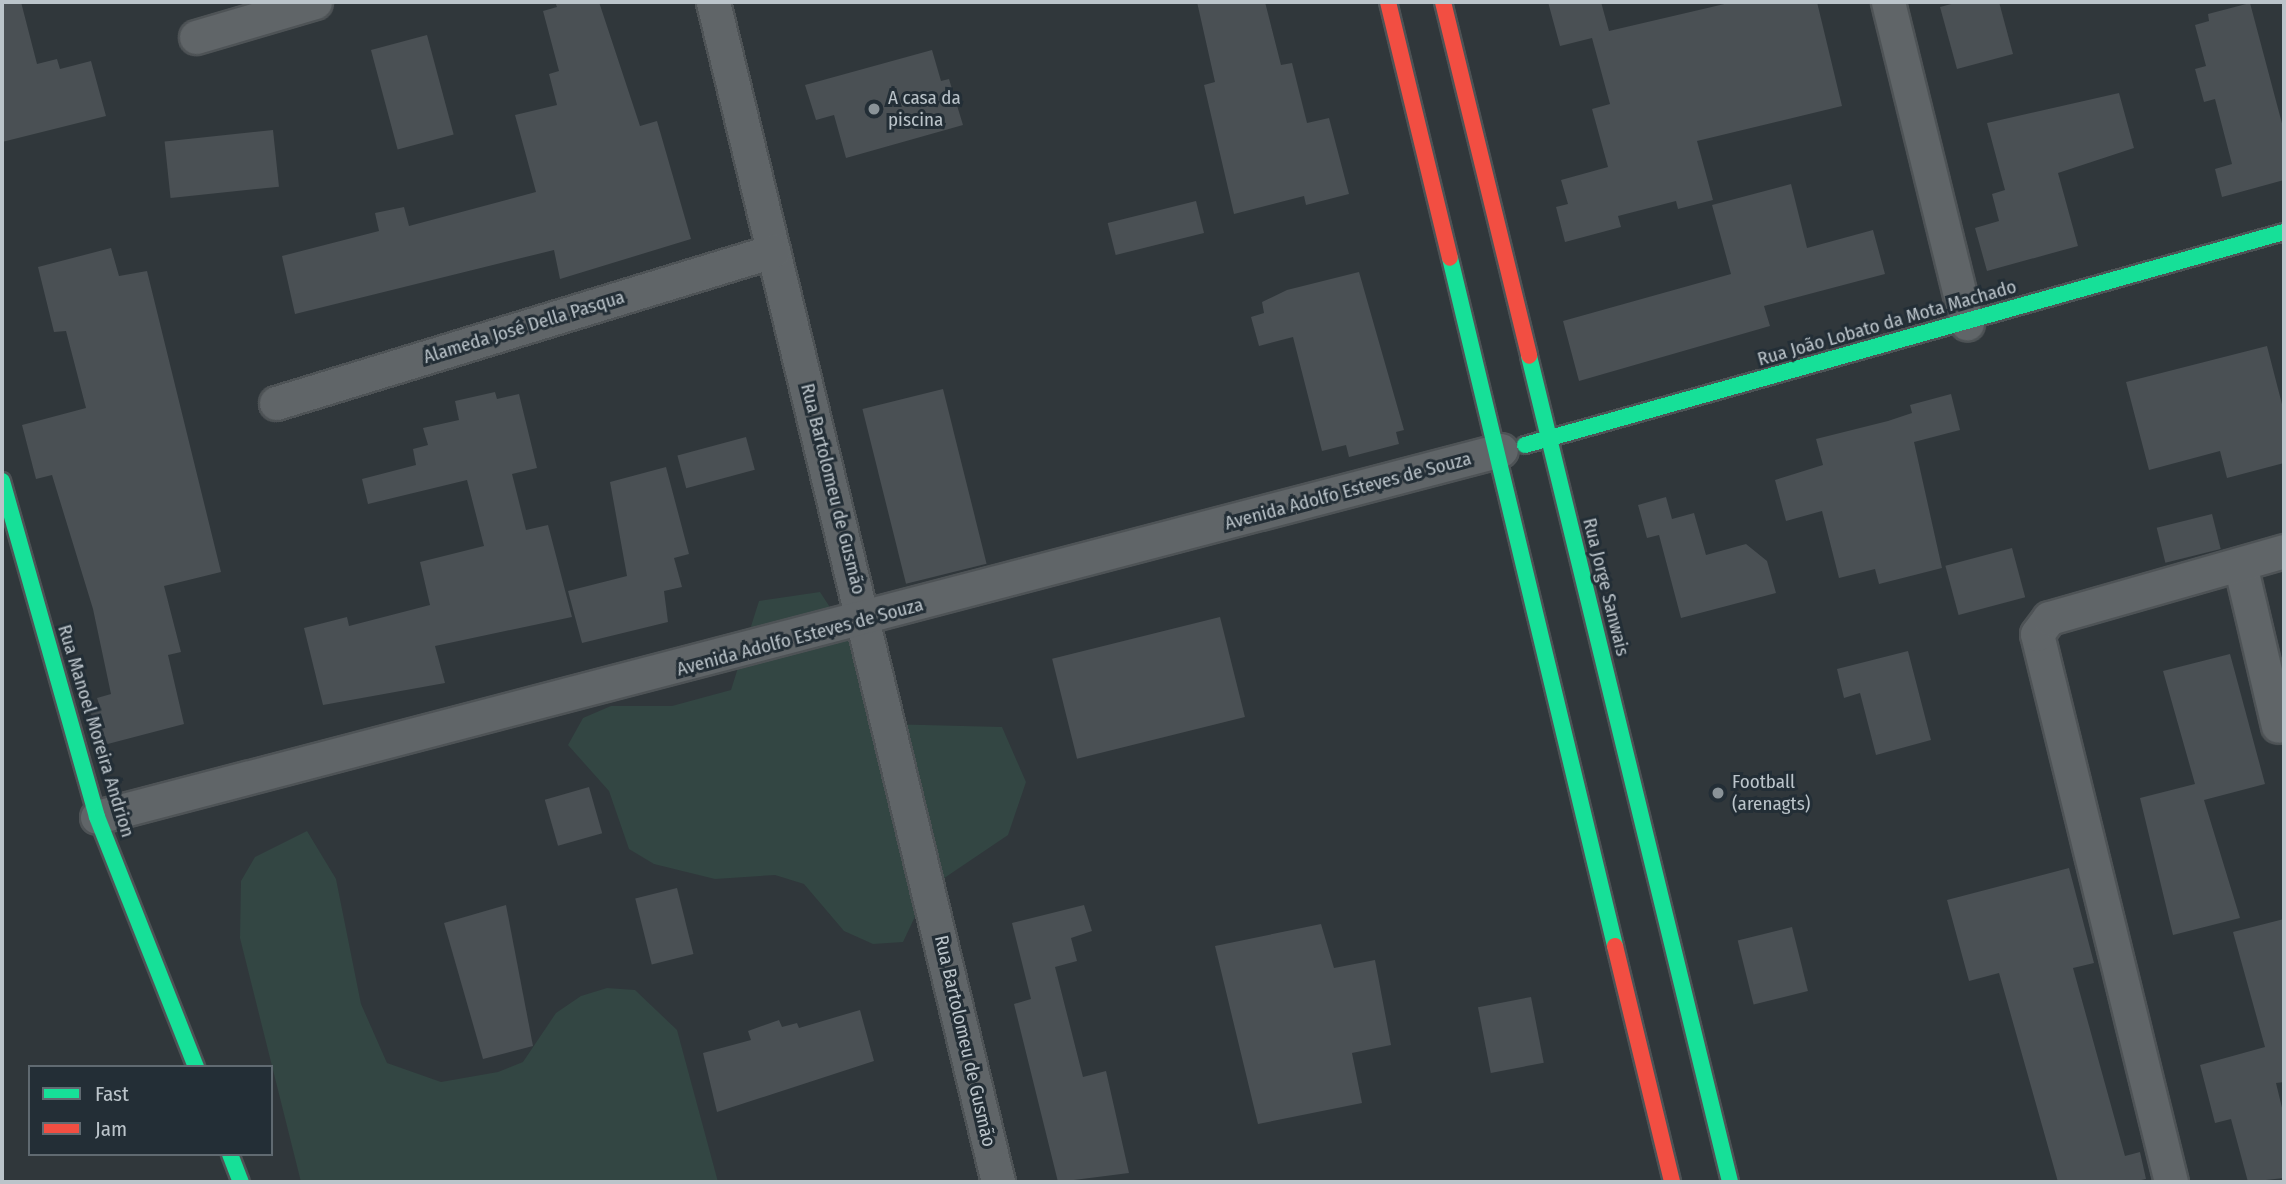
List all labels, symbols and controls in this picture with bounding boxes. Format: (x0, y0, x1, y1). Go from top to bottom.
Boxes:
place label: A casa da piscina (888, 87, 961, 131)
marker: A casa da piscina (866, 101, 882, 117)
street label: Rua João Lobato da Mota Machado (1755, 275, 2019, 371)
street label: Alameda José Della Pasqua (421, 286, 627, 368)
street label: Rua Bartolomeu de Gusmão (796, 381, 870, 597)
street label: Avenida Adolfo Esteves de Souza (1222, 447, 1474, 535)
street label: Rua Jorge Sanwais (1578, 516, 1634, 658)
street label: Avenida Adolfo Esteves de Souza (674, 593, 926, 681)
street label: Rua Manoel Moreira Andrion (53, 622, 139, 840)
place label: Football (arenagts) (1732, 771, 1810, 815)
marker: Football (arenagts) (1710, 785, 1726, 801)
street label: Rua Bartolomeu de Gusmão (930, 933, 1000, 1149)
legend (28, 1065, 273, 1156)
text: Fast (95, 1081, 129, 1107)
text: Jam (95, 1116, 127, 1142)

